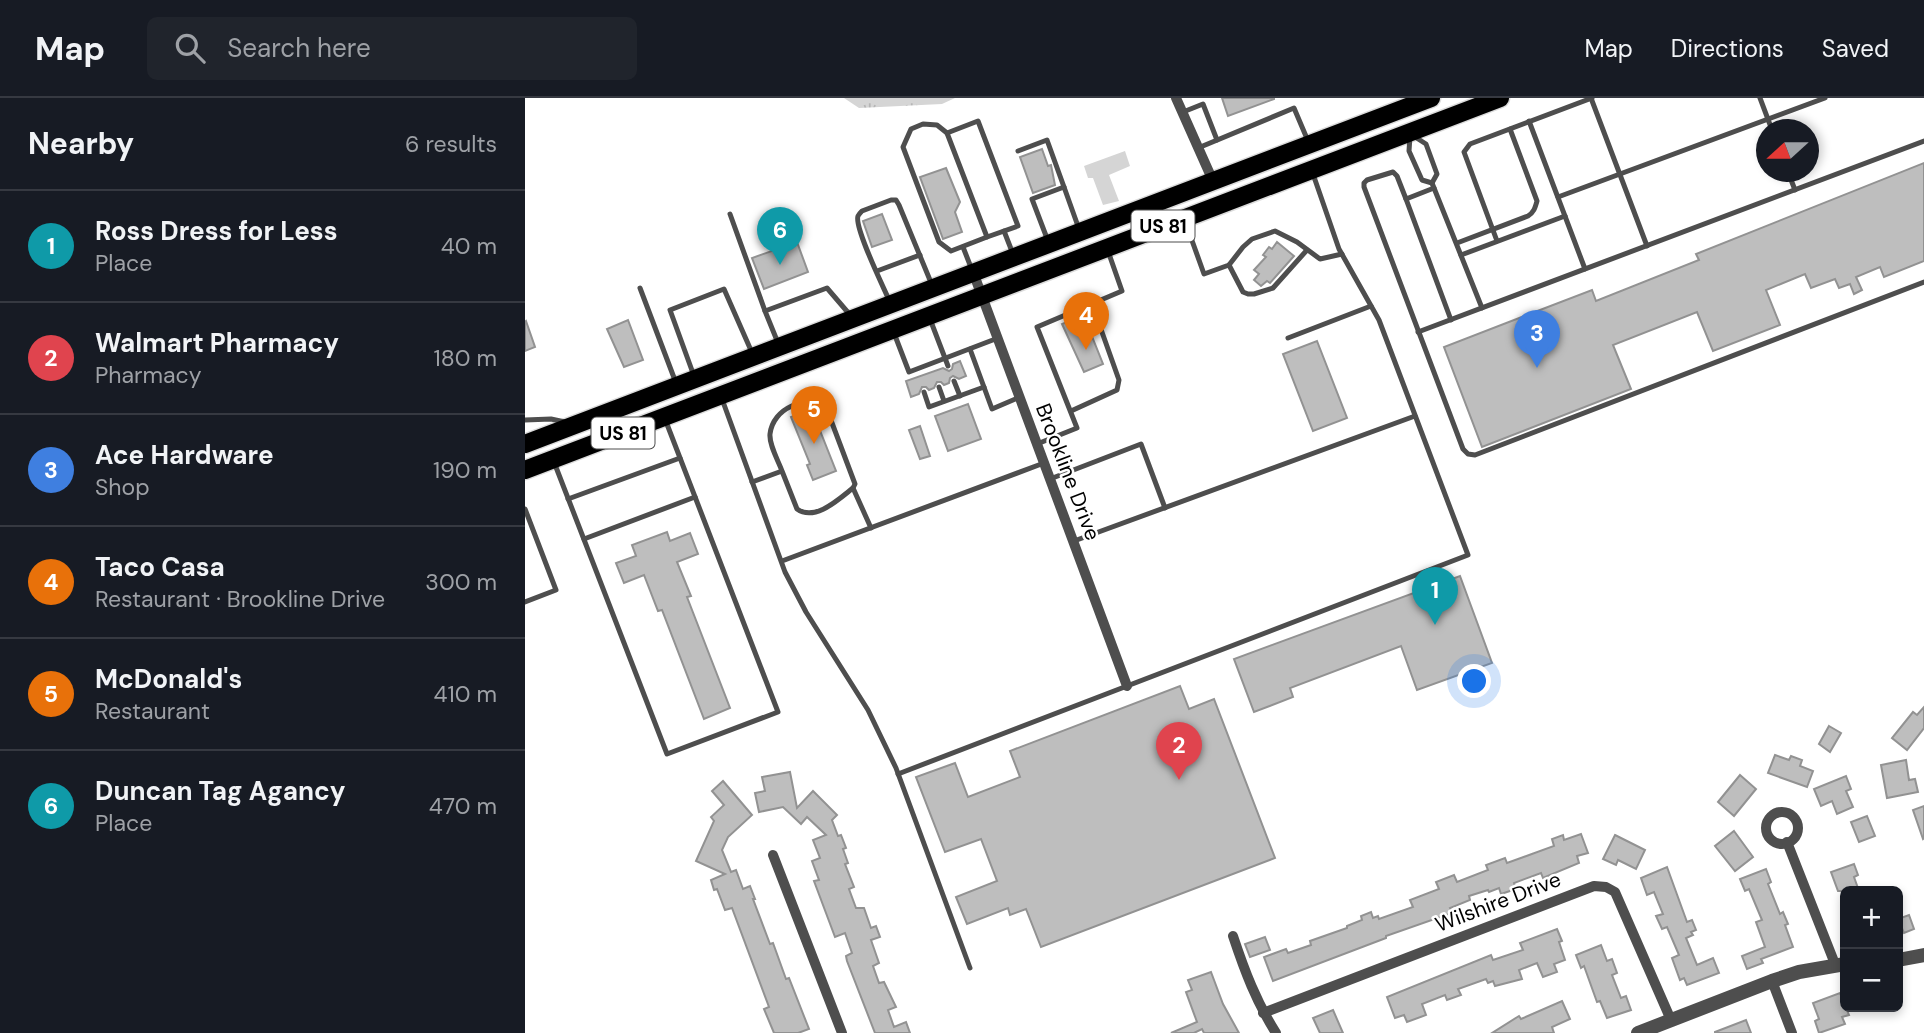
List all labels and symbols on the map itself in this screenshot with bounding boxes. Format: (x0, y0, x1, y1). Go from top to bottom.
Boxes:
north arrow (1756, 119, 1819, 182)
pin: 6 (757, 207, 803, 265)
road number: US 81 (1131, 210, 1195, 242)
pin: 4 (1063, 292, 1109, 350)
pin: 3 (1514, 310, 1560, 368)
pin: 5 (791, 386, 837, 444)
street label: Brookline Drive (1029, 400, 1107, 545)
road number: US 81 (591, 418, 655, 448)
pin: 1 (1412, 567, 1458, 625)
your location (1457, 664, 1491, 698)
pin: 2 (1156, 722, 1202, 780)
street label: Wilshire Drive (1431, 865, 1565, 939)

